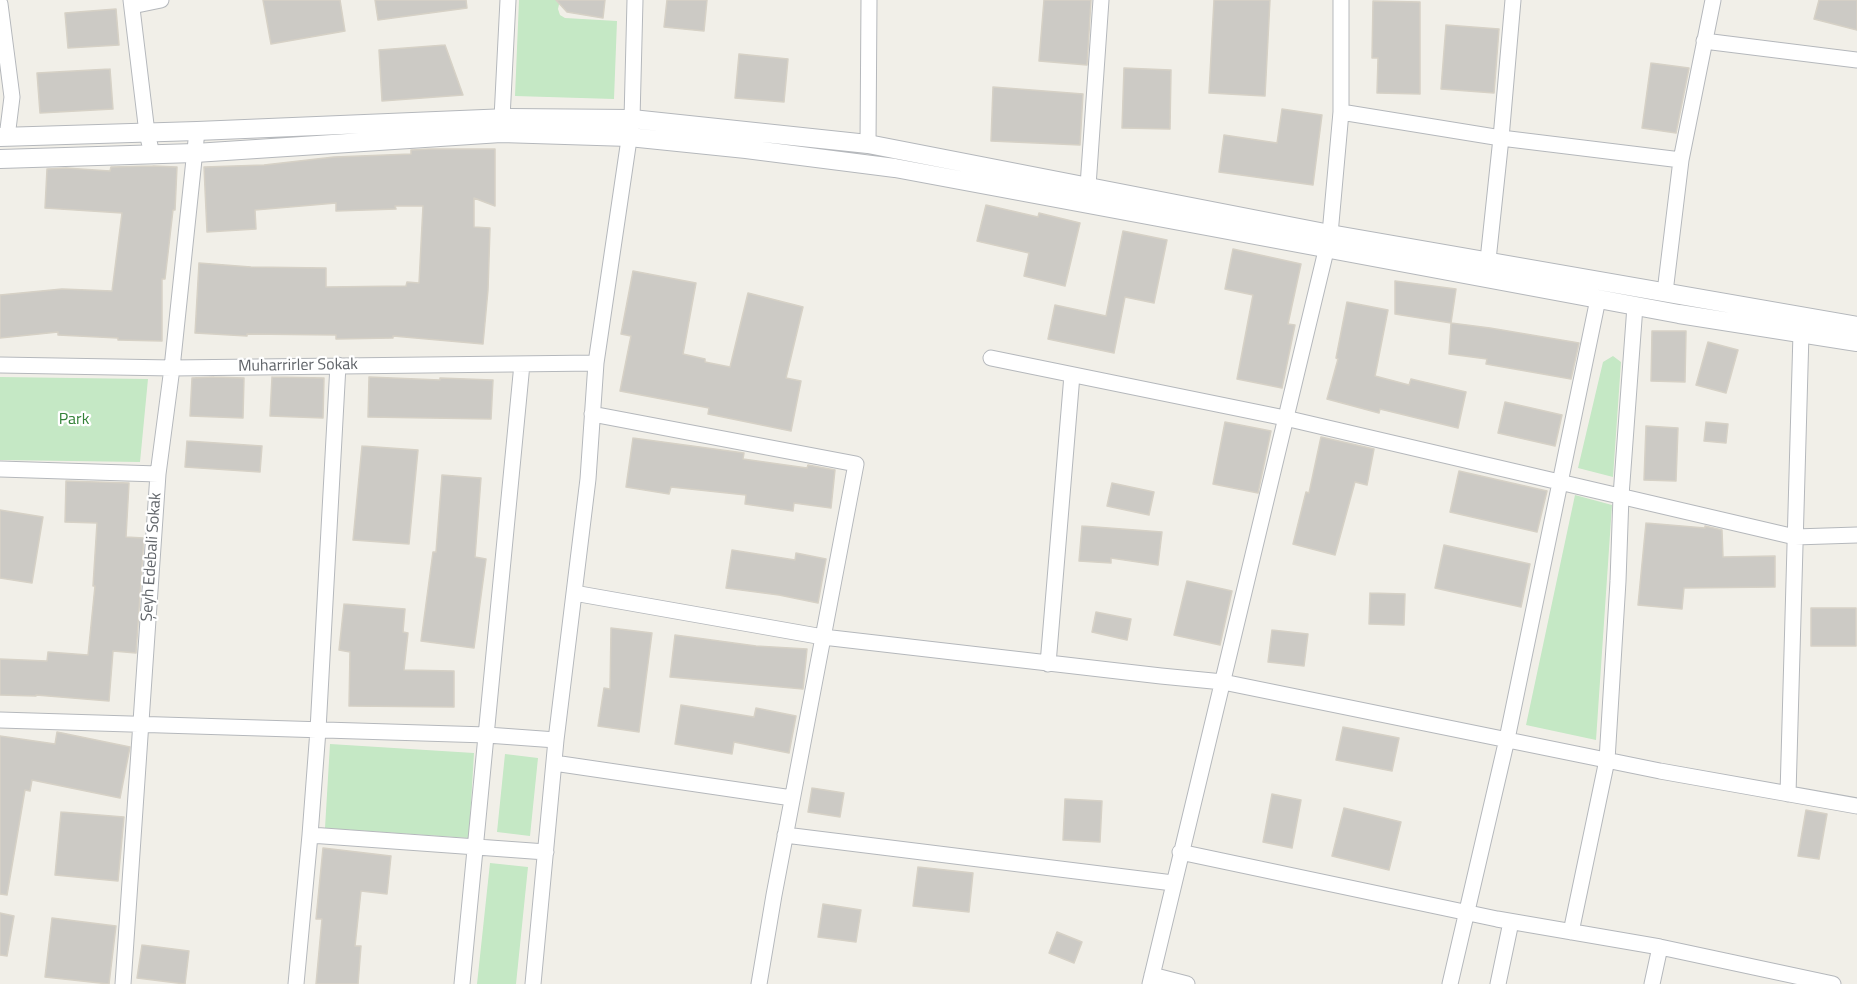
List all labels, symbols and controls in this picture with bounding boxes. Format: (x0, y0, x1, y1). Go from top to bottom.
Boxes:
street label: Muharrirler Sokak (238, 355, 358, 377)
park label: Park (59, 410, 89, 430)
street label: Şeyh Edebali Sokak (138, 492, 166, 622)

